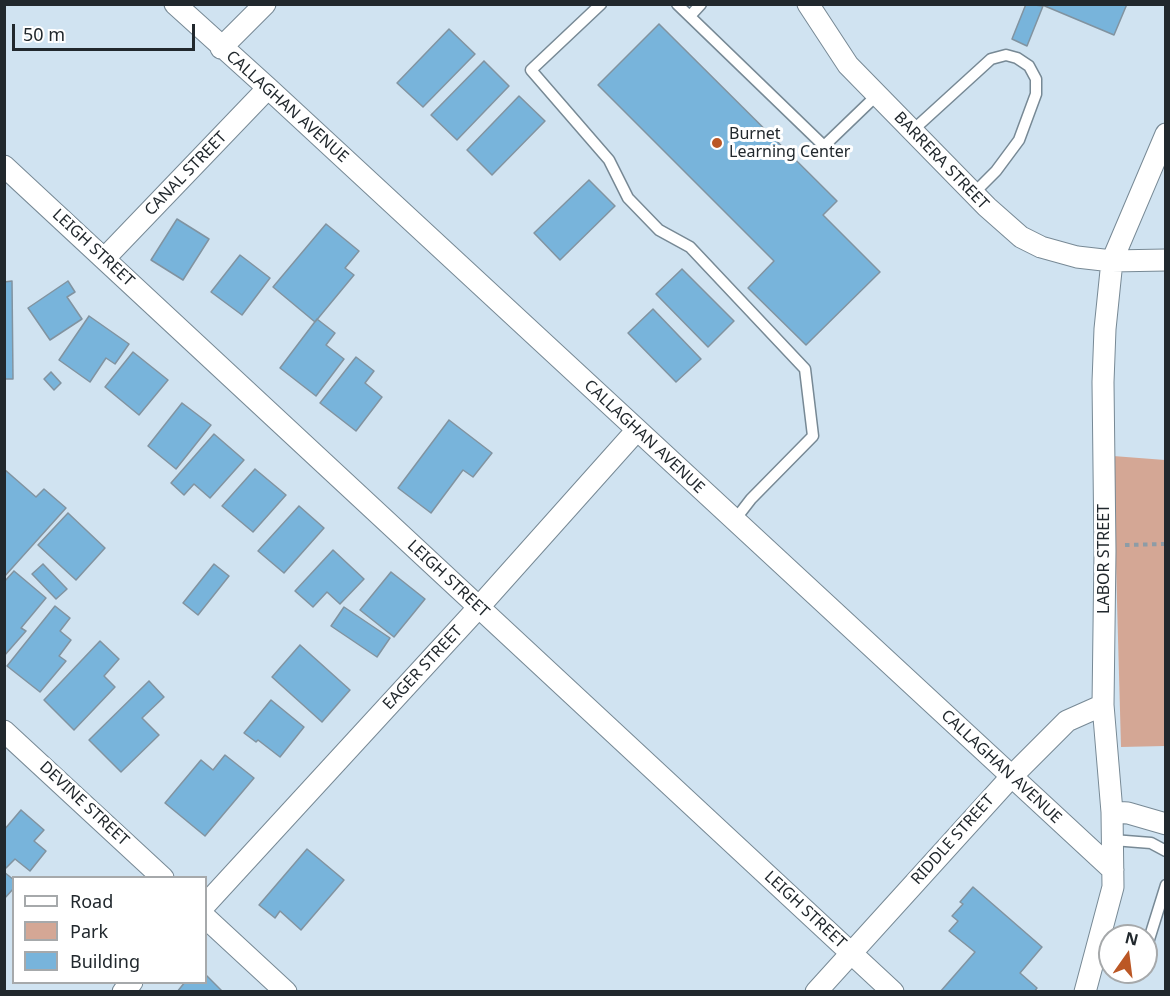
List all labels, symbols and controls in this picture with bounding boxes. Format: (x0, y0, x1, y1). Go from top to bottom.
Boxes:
scale bar (15, 12, 198, 50)
text: 50 m (23, 22, 65, 46)
street label: CALLAGHAN AVENUE (222, 47, 352, 167)
street label: BARRERA STREET (890, 108, 992, 214)
place label: Burnet Learning Center (729, 124, 850, 162)
street label: CANAL STREET (141, 128, 231, 220)
marker: Burnet Learning Center (710, 136, 724, 150)
street label: LEIGH STREET (48, 205, 138, 291)
street label: CALLAGHAN AVENUE (580, 376, 708, 498)
street label: LABOR STREET (1094, 504, 1114, 614)
street label: LEIGH STREET (403, 536, 493, 622)
street label: EAGER STREET (379, 622, 467, 714)
street label: CALLAGHAN AVENUE (937, 706, 1065, 828)
street label: DEVINE STREET (35, 758, 133, 850)
street label: RIDDLE STREET (908, 791, 998, 889)
street label: LEIGH STREET (760, 867, 850, 953)
legend (12, 876, 207, 984)
text: Road (70, 889, 113, 913)
text: Park (70, 919, 108, 943)
north arrow (1098, 924, 1158, 984)
text: N (1123, 926, 1141, 951)
text: Building (70, 949, 140, 973)

